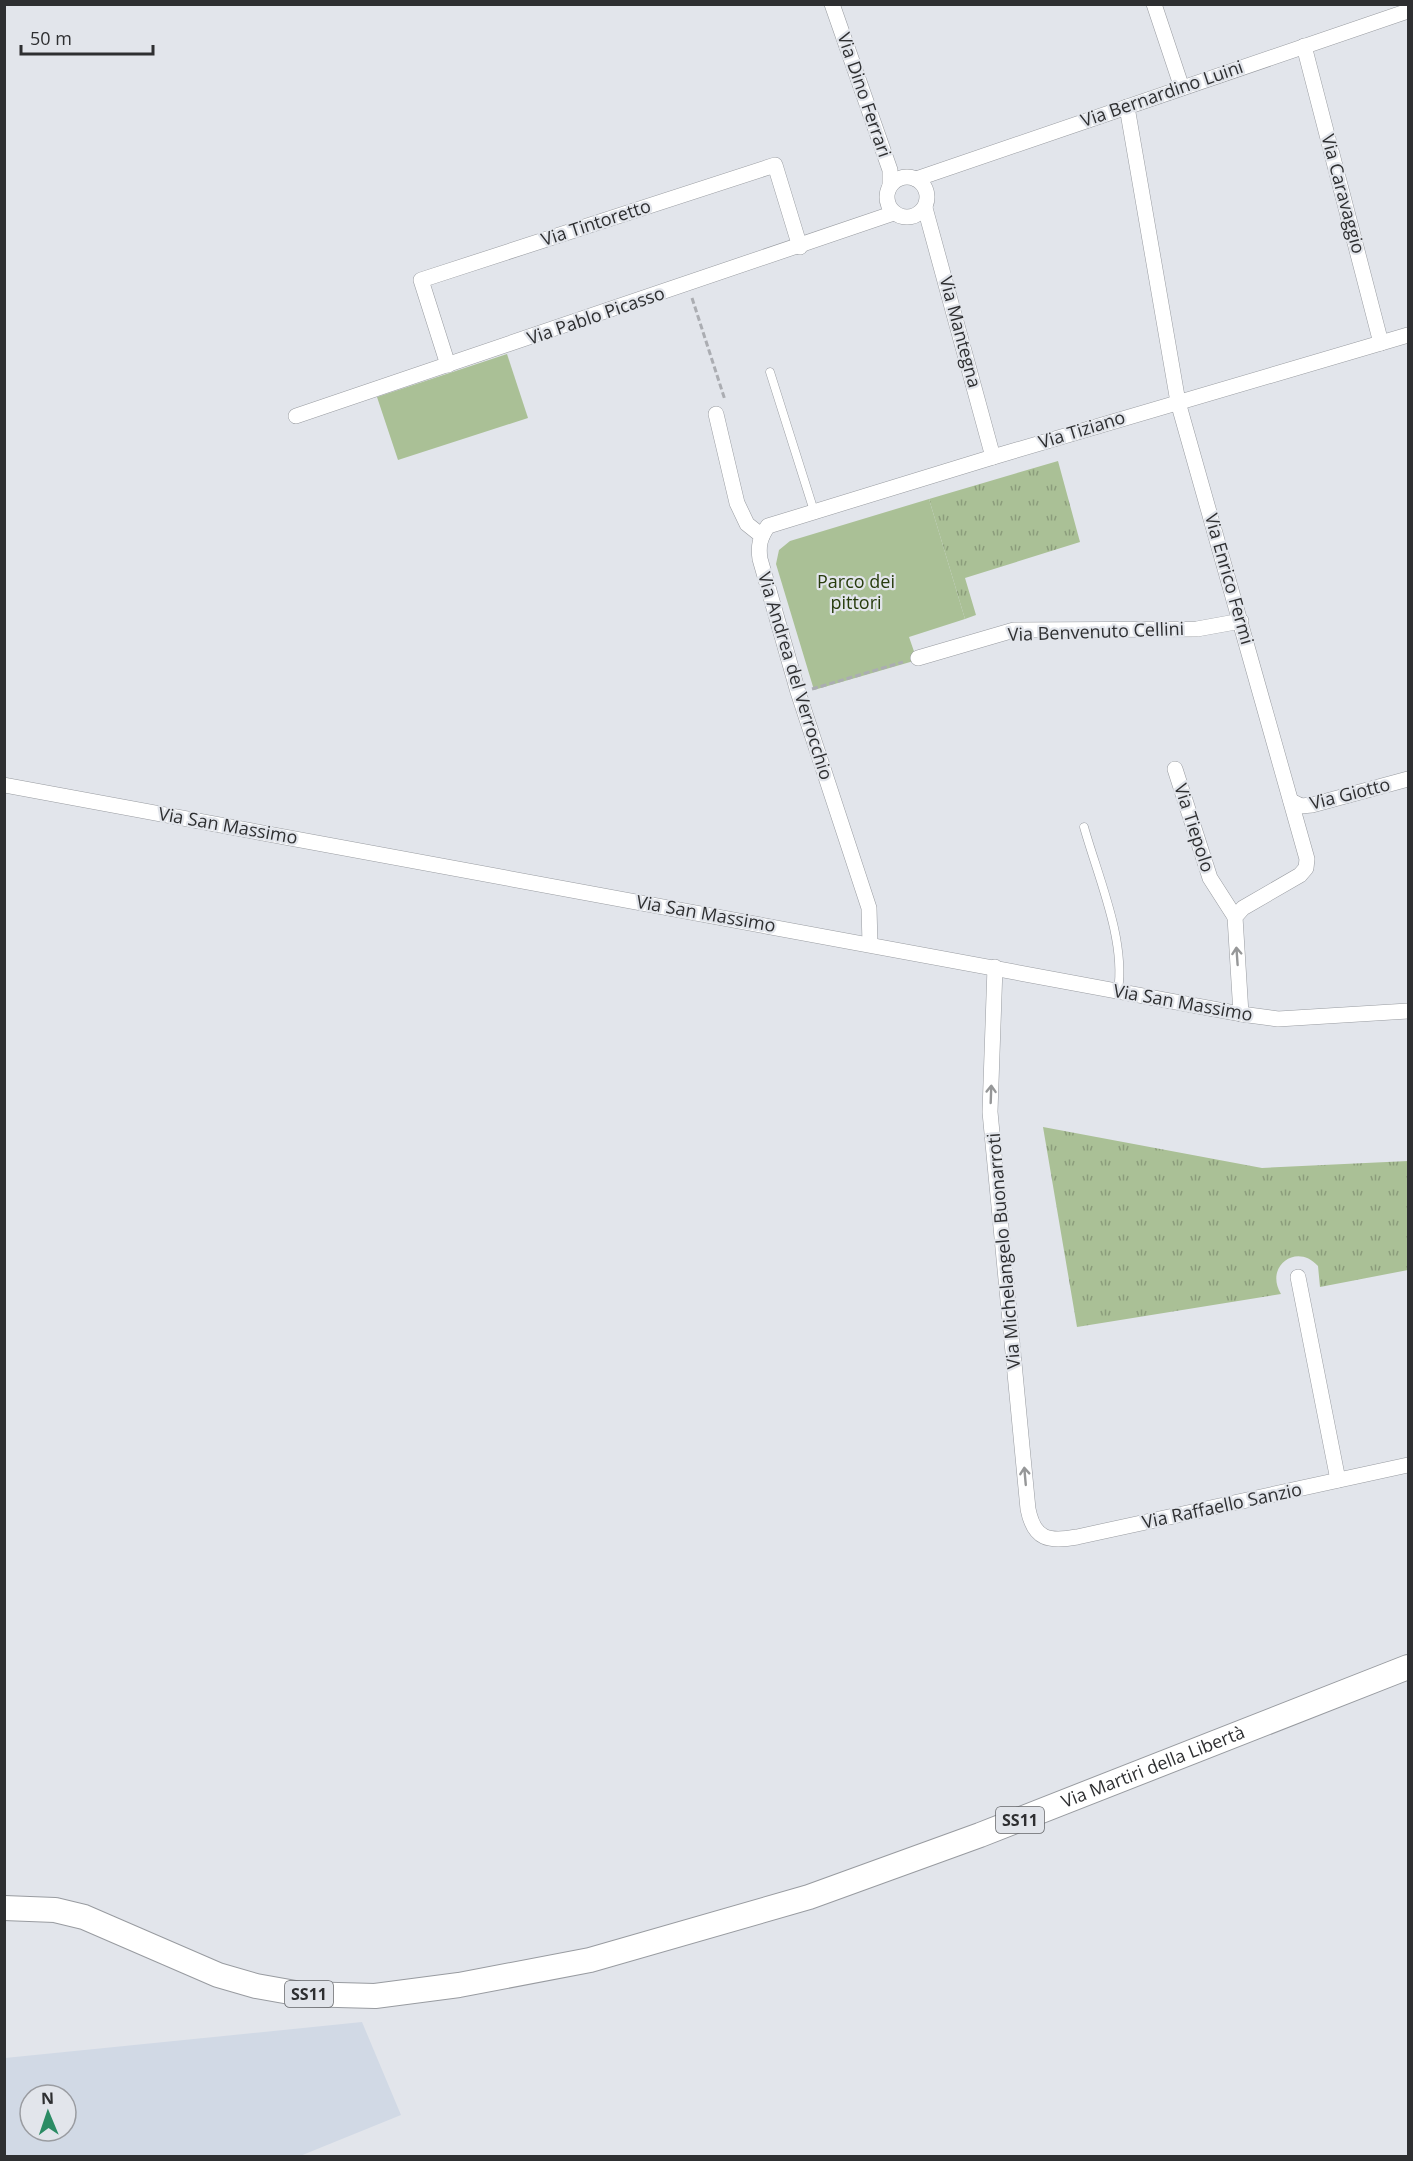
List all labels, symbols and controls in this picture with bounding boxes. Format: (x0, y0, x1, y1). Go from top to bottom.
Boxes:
scale bar (21, 18, 153, 56)
text: 50 m (30, 26, 72, 50)
street label: Via Dino Ferrari (832, 29, 897, 160)
street label: Via Bernardino Luini (1077, 54, 1246, 132)
street label: Via Caravaggio (1317, 131, 1371, 256)
street label: Via Tintoretto (538, 193, 654, 251)
street label: Via Mantegna (935, 273, 987, 390)
street label: Via Pablo Picasso (524, 280, 668, 350)
street label: Via Tiziano (1036, 405, 1128, 454)
street label: Via Enrico Fermi (1200, 511, 1260, 647)
street label: Via Andrea del Verrocchio (753, 569, 839, 782)
park label: Parco dei pittori (817, 569, 895, 614)
street label: Via Benvenuto Cellini (1007, 616, 1185, 646)
street label: Via Giotto (1307, 771, 1392, 815)
street label: Via Tiepolo (1169, 780, 1221, 875)
street label: Via San Massimo (157, 801, 300, 849)
street label: Via San Massimo (635, 889, 778, 937)
one-way arrow (1231, 947, 1242, 967)
street label: Via San Massimo (1112, 978, 1255, 1026)
one-way arrow (985, 1084, 997, 1104)
street label: Via Michelangelo Buonarroti (981, 1132, 1025, 1370)
one-way arrow (1019, 1467, 1030, 1487)
street label: Via Raffaello Sanzio (1140, 1476, 1304, 1534)
street label: Via Martiri della Libertà (1058, 1719, 1248, 1813)
road number: SS11 (996, 1807, 1044, 1833)
road number: SS11 (285, 1981, 333, 2007)
north arrow (18, 2083, 78, 2143)
text: N (41, 2087, 54, 2109)

